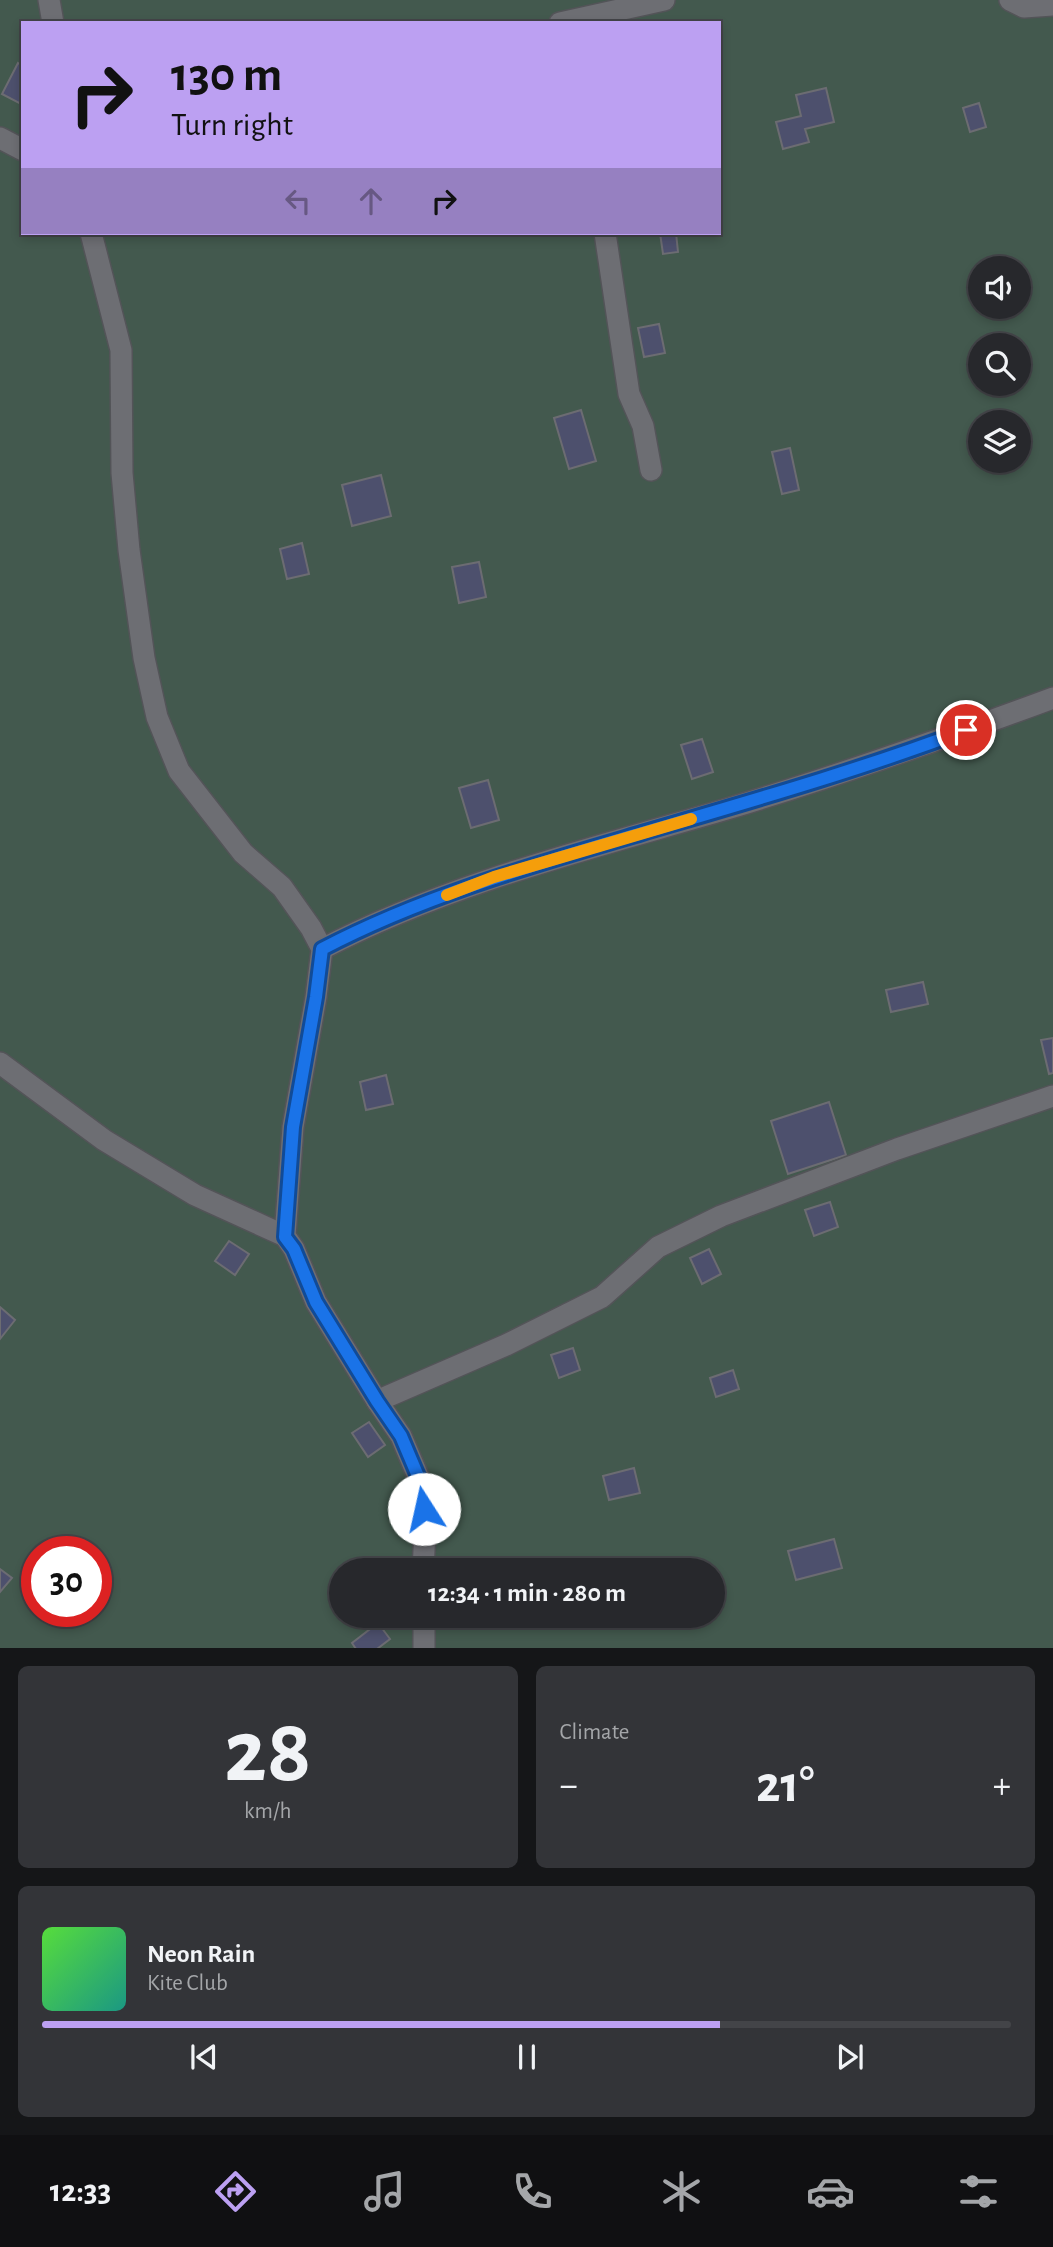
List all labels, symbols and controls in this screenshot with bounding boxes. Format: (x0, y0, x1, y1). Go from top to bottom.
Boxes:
icon: right (56, 49, 147, 140)
text: 130 m (171, 51, 282, 100)
text: Turn right (171, 109, 293, 141)
icon: left (279, 182, 317, 220)
icon: ahead (352, 182, 390, 220)
icon: right (425, 182, 463, 220)
map controls (968, 256, 1031, 473)
button: sound (968, 256, 1031, 319)
button: search (968, 333, 1031, 396)
button: layers (968, 410, 1031, 473)
pin (936, 700, 996, 760)
icon: arrive (947, 711, 985, 749)
position arrow (387, 1472, 461, 1546)
speed limit sign: 30 (21, 1536, 112, 1627)
text: 12:34 · 1 min · 280 m (428, 1580, 626, 1606)
text: 28 (224, 1707, 312, 1798)
text: Climate (560, 1721, 629, 1744)
text: 21° (756, 1759, 814, 1811)
text: − (560, 1767, 578, 1805)
text: + (993, 1767, 1011, 1805)
text: km/h (244, 1800, 291, 1823)
text: Neon Rain (147, 1941, 255, 1967)
text: Kite Club (147, 1972, 228, 1995)
icon: previous (185, 2038, 223, 2076)
icon: pause (508, 2038, 546, 2076)
icon: next (831, 2038, 869, 2076)
icon: directions (211, 2167, 260, 2216)
icon: music (360, 2167, 409, 2216)
icon: phone (508, 2167, 557, 2216)
icon: climate (657, 2167, 706, 2216)
icon: car (806, 2167, 855, 2216)
icon: filters (954, 2167, 1003, 2216)
text: 12:33 (50, 2175, 111, 2207)

